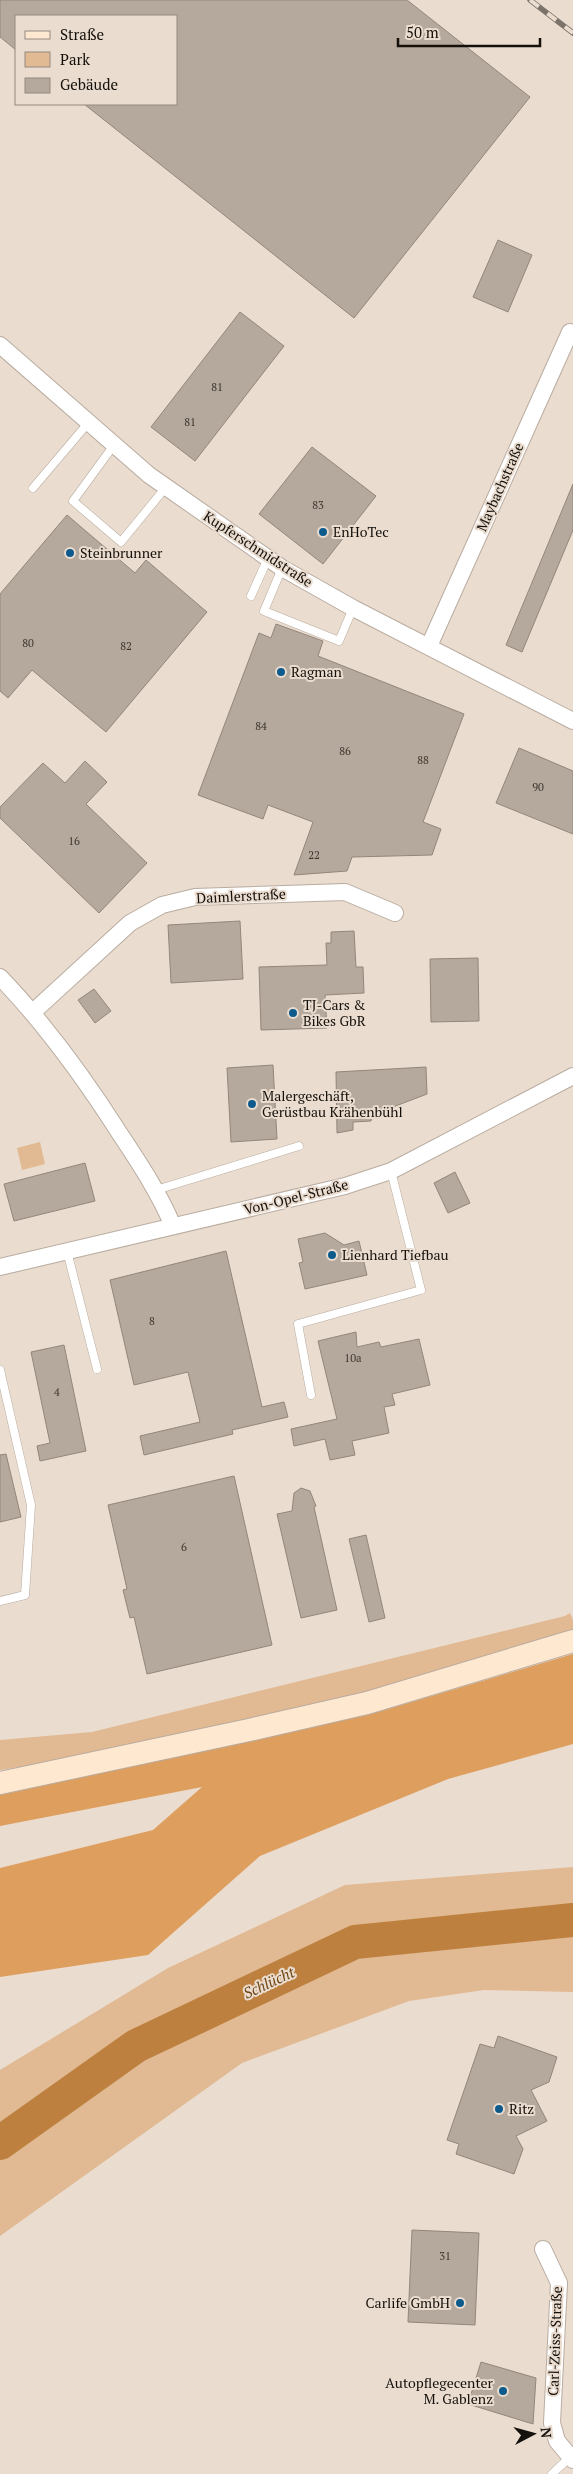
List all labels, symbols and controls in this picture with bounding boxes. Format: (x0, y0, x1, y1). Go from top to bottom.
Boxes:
legend (15, 15, 178, 105)
scale bar (398, 15, 540, 47)
text: 50 m (406, 22, 439, 42)
text: Straße (60, 24, 104, 44)
text: Park (60, 49, 90, 69)
text: Gebäude (60, 74, 118, 94)
house number: 81 (211, 380, 223, 394)
house number: 81 (184, 415, 196, 429)
street label: Maybachstraße (471, 439, 528, 534)
house number: 83 (312, 498, 324, 512)
street label: Kupferschmidstraße (200, 506, 316, 591)
place label: EnHoTec (333, 522, 389, 541)
marker: EnHoTec (317, 526, 329, 538)
place label: Steinbrunner (80, 543, 163, 562)
marker: Steinbrunner (64, 547, 76, 559)
house number: 80 (22, 636, 34, 650)
house number: 82 (120, 639, 132, 653)
place label: Ragman (291, 662, 343, 681)
marker: Ragman (275, 666, 287, 678)
house number: 84 (255, 719, 267, 733)
house number: 86 (339, 744, 351, 758)
house number: 88 (417, 753, 429, 767)
house number: 90 (532, 780, 544, 794)
house number: 16 (68, 834, 80, 848)
house number: 22 (308, 848, 320, 862)
street label: Daimlerstraße (196, 884, 286, 907)
place label: TJ-Cars & Bikes GbR (303, 995, 366, 1030)
marker: TJ-Cars & Bikes GbR (287, 1007, 299, 1019)
place label: Malergeschäft, Gerüstbau Krähenbühl (262, 1086, 403, 1121)
marker: Malergeschäft, Gerüstbau Krähenbühl (246, 1098, 258, 1110)
street label: Von-Opel-Straße (242, 1174, 350, 1219)
place label: Lienhard Tiefbau (342, 1245, 449, 1264)
marker: Lienhard Tiefbau (326, 1249, 338, 1261)
house number: 8 (149, 1314, 155, 1328)
house number: 10a (344, 1351, 362, 1365)
house number: 4 (54, 1385, 60, 1399)
house number: 6 (181, 1540, 187, 1554)
water label: Schlücht (240, 1961, 298, 2003)
place label: Ritz (509, 2099, 534, 2118)
marker: Ritz (493, 2103, 505, 2115)
house number: 31 (439, 2249, 451, 2263)
street label: Carl-Zeiss-Straße (543, 2286, 566, 2396)
place label: Carlife GmbH (366, 2293, 450, 2312)
marker: Carlife GmbH (454, 2297, 466, 2309)
place label: Autopflegecenter M. Gablenz (385, 2373, 494, 2408)
marker: Autopflegecenter M. Gablenz (497, 2385, 509, 2397)
north arrow (508, 2409, 558, 2459)
text: N (536, 2426, 556, 2439)

